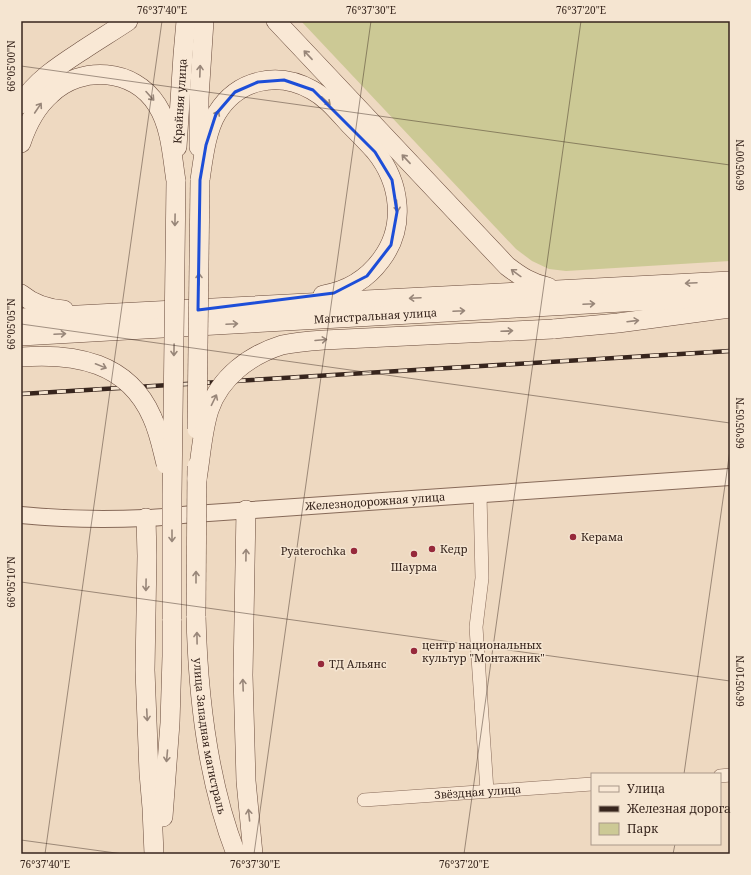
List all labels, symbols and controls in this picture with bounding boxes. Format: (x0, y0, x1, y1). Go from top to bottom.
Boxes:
text: 76°37'40"E (137, 3, 187, 17)
text: 76°37'30"E (346, 3, 396, 17)
text: 76°37'20"E (556, 3, 606, 17)
text: 66°05'00"N (4, 40, 18, 92)
one-way arrow (303, 50, 313, 60)
street label: Крайняя улица (169, 58, 190, 144)
one-way arrow (196, 65, 204, 78)
one-way arrow (145, 91, 155, 101)
one-way arrow (321, 96, 331, 106)
one-way arrow (34, 103, 42, 114)
one-way arrow (213, 110, 220, 122)
text: 66°05'00"N (733, 139, 747, 191)
one-way arrow (402, 154, 411, 165)
one-way arrow (393, 199, 400, 212)
one-way arrow (171, 213, 179, 226)
one-way arrow (511, 269, 522, 277)
one-way arrow (195, 273, 203, 286)
one-way arrow (685, 279, 698, 287)
one-way arrow (409, 294, 422, 302)
text: 66°05'05"N (4, 298, 18, 350)
one-way arrow (582, 300, 595, 307)
street label: Магистральная улица (313, 305, 437, 326)
one-way arrow (452, 307, 465, 315)
one-way arrow (626, 317, 639, 325)
one-way arrow (225, 320, 238, 328)
one-way arrow (500, 327, 513, 334)
one-way arrow (53, 330, 66, 337)
one-way arrow (314, 336, 327, 344)
one-way arrow (170, 343, 178, 356)
one-way arrow (94, 363, 106, 370)
one-way arrow (211, 394, 218, 406)
text: 66°05'05"N (733, 397, 747, 449)
street label: Железнодорожная улица (304, 489, 446, 513)
one-way arrow (168, 529, 176, 542)
place label: Керама (581, 529, 623, 544)
marker: Керама (568, 532, 578, 542)
place label: Кедр (440, 541, 467, 556)
place label: Pyaterochka (281, 543, 346, 558)
marker: Кедр (427, 544, 437, 554)
marker: Pyaterochka (349, 546, 359, 556)
one-way arrow (242, 549, 250, 562)
marker: Шаурма (409, 549, 419, 559)
text: 66°05'10"N (4, 556, 18, 608)
place label: Шаурма (391, 559, 437, 574)
one-way arrow (192, 571, 200, 584)
one-way arrow (142, 578, 150, 591)
one-way arrow (193, 632, 200, 645)
place label: центр национальных культур "Монтажник" (422, 637, 545, 665)
marker: центр национальных культур "Монтажник" (409, 646, 419, 656)
text: 66°05'10"N (733, 655, 747, 707)
place label: ТД Альянс (329, 656, 387, 671)
street label: улица Западная магистраль (191, 657, 230, 816)
marker: ТД Альянс (316, 659, 326, 669)
one-way arrow (239, 679, 247, 692)
one-way arrow (143, 708, 151, 721)
one-way arrow (164, 749, 171, 762)
legend (591, 773, 721, 845)
text: Улица (627, 780, 665, 797)
street label: Звёздная улица (434, 781, 522, 802)
text: Железная дорога (626, 800, 731, 817)
one-way arrow (245, 809, 253, 822)
text: Парк (627, 820, 659, 837)
text: 76°37'40"E (20, 857, 70, 871)
text: 76°37'30"E (230, 857, 280, 871)
text: 76°37'20"E (439, 857, 489, 871)

